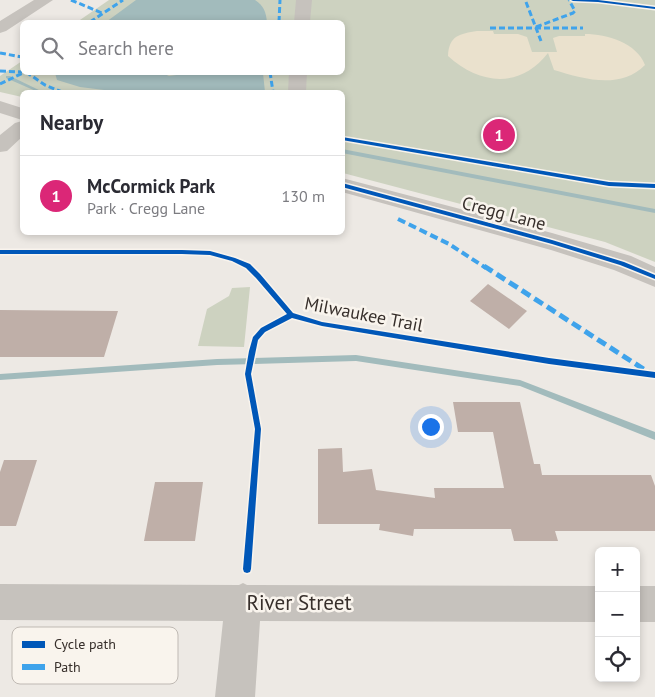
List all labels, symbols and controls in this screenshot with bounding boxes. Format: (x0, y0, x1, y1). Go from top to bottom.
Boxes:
search box (20, 20, 345, 75)
icon: search (38, 34, 66, 62)
text: Search here (78, 36, 174, 60)
text: Nearby (40, 109, 103, 136)
pin: 1 (483, 116, 515, 154)
text: McCormick Park (87, 174, 215, 198)
text: 1 (51, 186, 61, 206)
text: 130 m (282, 186, 325, 206)
street label: Cregg Lane (459, 191, 549, 235)
text: Park · Cregg Lane (87, 198, 205, 218)
street label: Milwaukee Trail (303, 291, 426, 337)
your location (418, 414, 444, 440)
map controls (595, 547, 640, 682)
button: + (595, 547, 640, 592)
street label: River Street (246, 589, 352, 616)
button: − (595, 592, 640, 637)
legend (12, 627, 178, 684)
text: Cycle path (54, 635, 116, 653)
button: locate (595, 637, 640, 682)
text: Path (54, 658, 81, 676)

